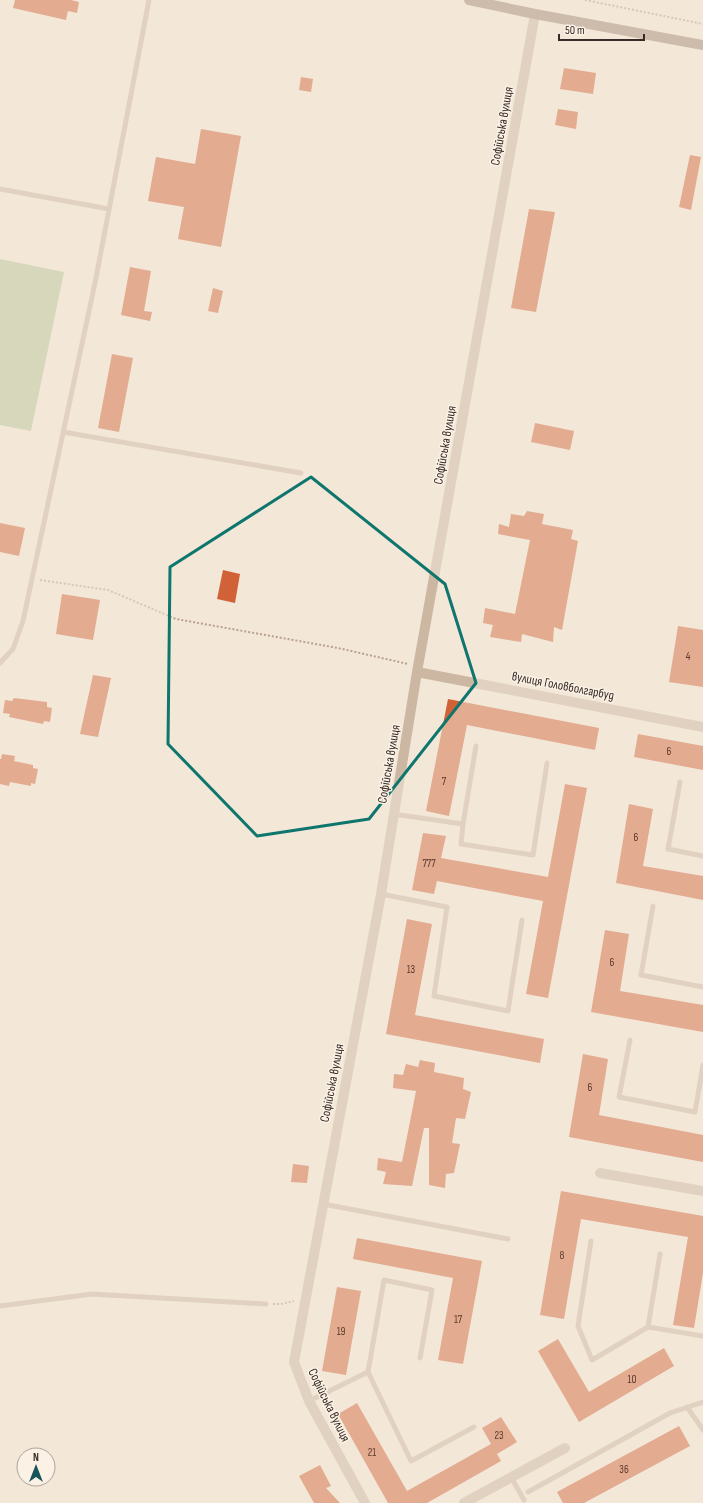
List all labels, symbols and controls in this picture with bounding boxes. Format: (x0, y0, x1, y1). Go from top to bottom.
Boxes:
scale bar (559, 16, 644, 42)
text: 50 m (565, 23, 585, 38)
street label: Софійська вулиця (487, 85, 517, 167)
street label: Софійська вулиця (430, 404, 460, 486)
house number: 4 (686, 650, 691, 663)
street label: вулиця Головболгарбуд (511, 668, 615, 704)
street label: Софійська вулиця (374, 723, 404, 805)
house number: 6 (667, 745, 672, 758)
house number: 7 (442, 775, 447, 788)
house number: 6 (634, 831, 639, 844)
house number: 777 (422, 857, 436, 870)
house number: 6 (610, 956, 615, 969)
house number: 13 (407, 963, 416, 976)
street label: Софійська вулиця (317, 1042, 347, 1124)
house number: 6 (588, 1081, 593, 1094)
house number: 8 (560, 1249, 565, 1262)
house number: 17 (454, 1313, 463, 1326)
house number: 19 (337, 1325, 345, 1338)
street label: Софійська вулиця (304, 1366, 354, 1444)
house number: 10 (628, 1373, 636, 1386)
house number: 23 (494, 1429, 504, 1442)
house number: 21 (368, 1446, 376, 1459)
north arrow (16, 1447, 56, 1487)
text: N (33, 1451, 39, 1464)
house number: 36 (619, 1463, 629, 1476)

